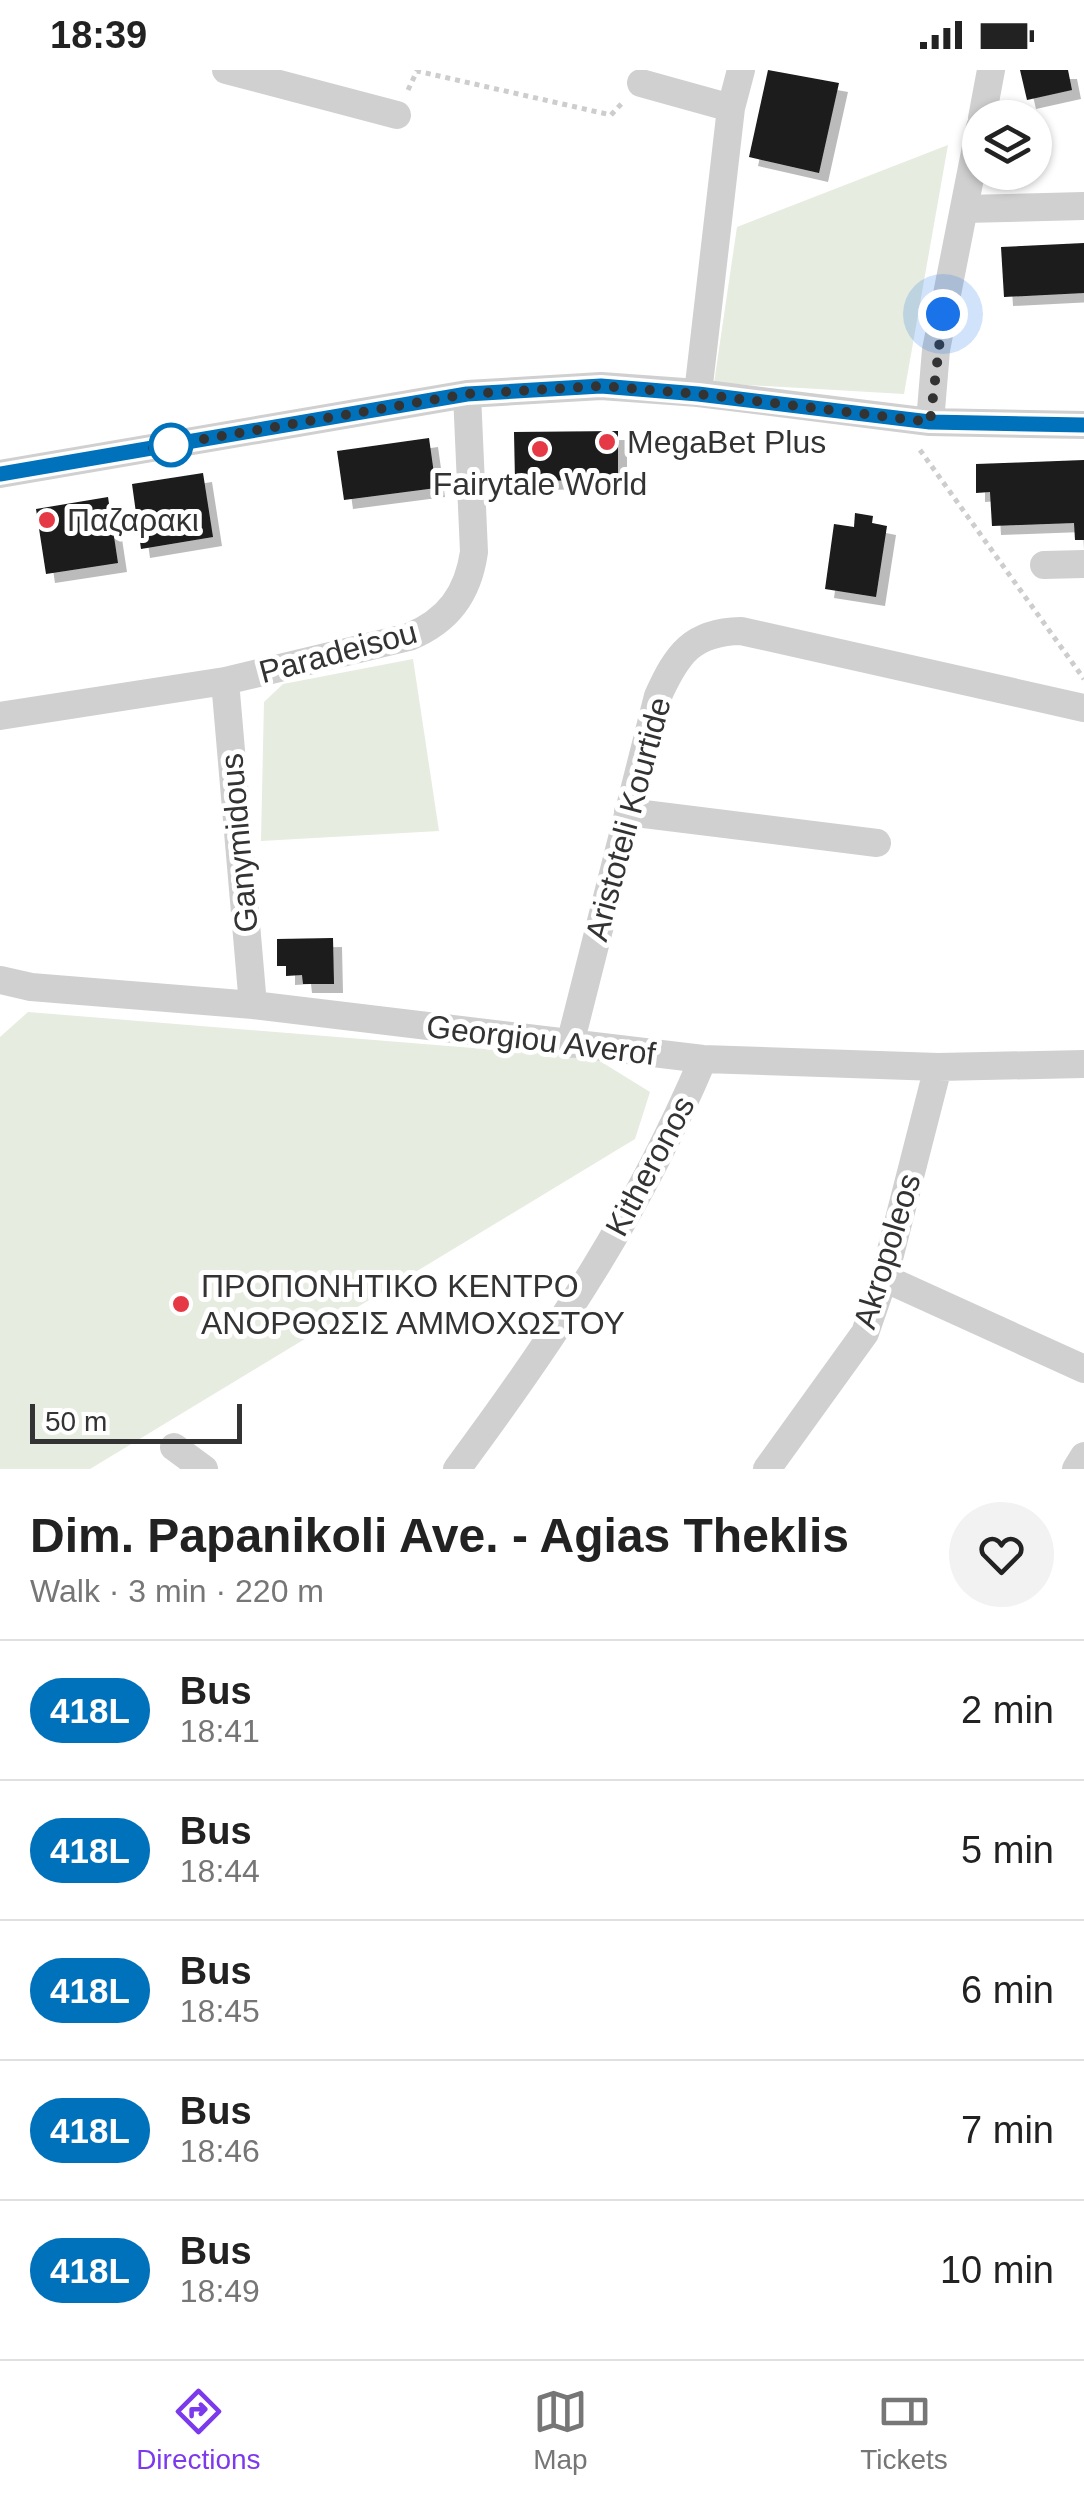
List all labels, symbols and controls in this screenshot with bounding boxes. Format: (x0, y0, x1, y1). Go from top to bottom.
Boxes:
text: 18:39 (50, 14, 147, 56)
map controls (962, 100, 1052, 190)
button: layers (962, 100, 1052, 190)
your location (918, 289, 968, 339)
unlabelled marker (150, 424, 192, 466)
place label: MegaBet Plus (627, 424, 826, 460)
marker: MegaBet Plus (596, 431, 618, 453)
marker: Fairytale World (529, 438, 551, 460)
place label: Fairytale World (433, 466, 647, 502)
place label: Παζαρακι (67, 502, 199, 538)
marker: Παζαρακι (36, 509, 58, 531)
street label: Paradeisou (255, 614, 421, 690)
street label: Aristoteli Kourtide (578, 693, 678, 945)
street label: Ganymidous (213, 752, 265, 934)
street label: Georgiou Averof (424, 1008, 658, 1072)
street label: Kitheronos (598, 1090, 702, 1242)
street label: Akropoleos (846, 1169, 928, 1333)
place label: ΠΡΟΠΟΝΗΤΙΚΟ ΚΕΝΤΡΟ ΑΝΟΡΘΩΣΙΣ ΑΜΜΟΧΩΣΤΟΥ (201, 1268, 625, 1341)
marker: ΠΡΟΠΟΝΗΤΙΚΟ ΚΕΝΤΡΟ ΑΝΟΡΘΩΣΙΣ ΑΜΜΟΧΩΣΤΟΥ (170, 1293, 192, 1315)
scale bar (30, 1399, 242, 1444)
text: 50 m (45, 1406, 107, 1437)
button: heart (949, 1502, 1054, 1607)
text: Dim. Papanikoli Ave. - Agias Theklis (30, 1509, 849, 1562)
text: Walk · 3 min · 220 m (30, 1573, 324, 1609)
text: Bus (180, 1670, 252, 1712)
text: 2 min (961, 1689, 1054, 1731)
text: 418L (50, 1691, 130, 1730)
text: 18:41 (180, 1713, 260, 1749)
text: Bus (180, 1810, 252, 1852)
text: 5 min (961, 1829, 1054, 1871)
text: 418L (50, 1831, 130, 1870)
text: 18:44 (180, 1853, 260, 1889)
text: Bus (180, 1950, 252, 1992)
text: 6 min (961, 1969, 1054, 2011)
text: 418L (50, 1971, 130, 2010)
text: 18:45 (180, 1993, 260, 2029)
text: Bus (180, 2090, 252, 2132)
text: 7 min (961, 2109, 1054, 2151)
text: 418L (50, 2111, 130, 2150)
text: 18:46 (180, 2133, 260, 2169)
text: Bus (180, 2230, 252, 2272)
text: 10 min (940, 2249, 1054, 2291)
text: 418L (50, 2251, 130, 2290)
text: 18:49 (180, 2273, 260, 2309)
tab: Directions (136, 2384, 261, 2476)
tab: Map (533, 2384, 588, 2476)
tab: Tickets (860, 2384, 948, 2476)

